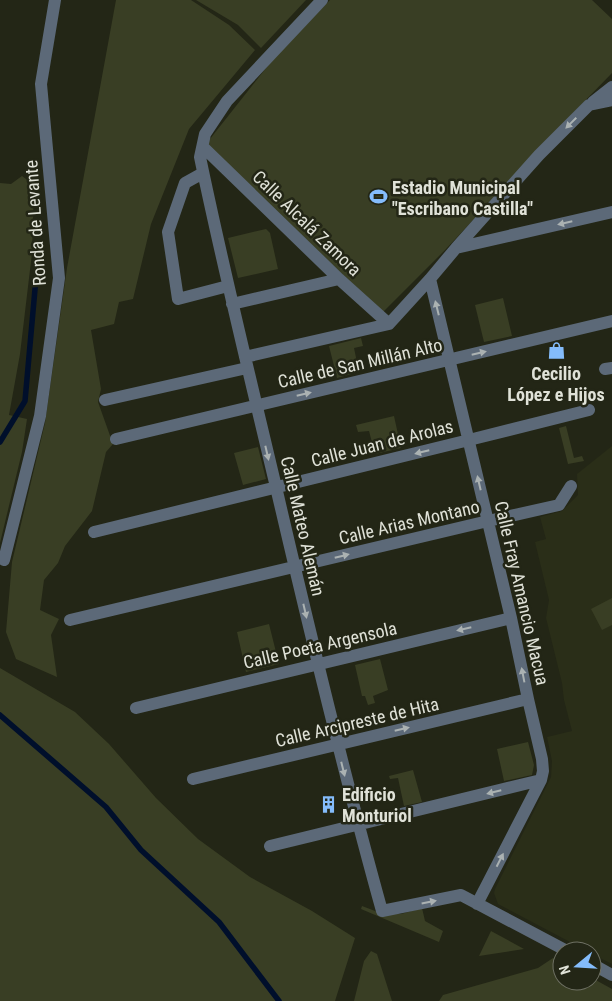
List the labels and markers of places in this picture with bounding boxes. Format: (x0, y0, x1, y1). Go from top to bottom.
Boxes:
place label: Estadio Municipal "Escribano Castilla" (392, 177, 533, 219)
sports icon: Estadio Municipal "Escribano Castilla" (368, 187, 388, 207)
shop icon: Cecilio López e Hijos (546, 340, 566, 360)
place label: Cecilio López e Hijos (507, 363, 605, 405)
place label: Edificio Monturiol (342, 784, 412, 826)
building icon: Edificio Monturiol (318, 794, 338, 814)

